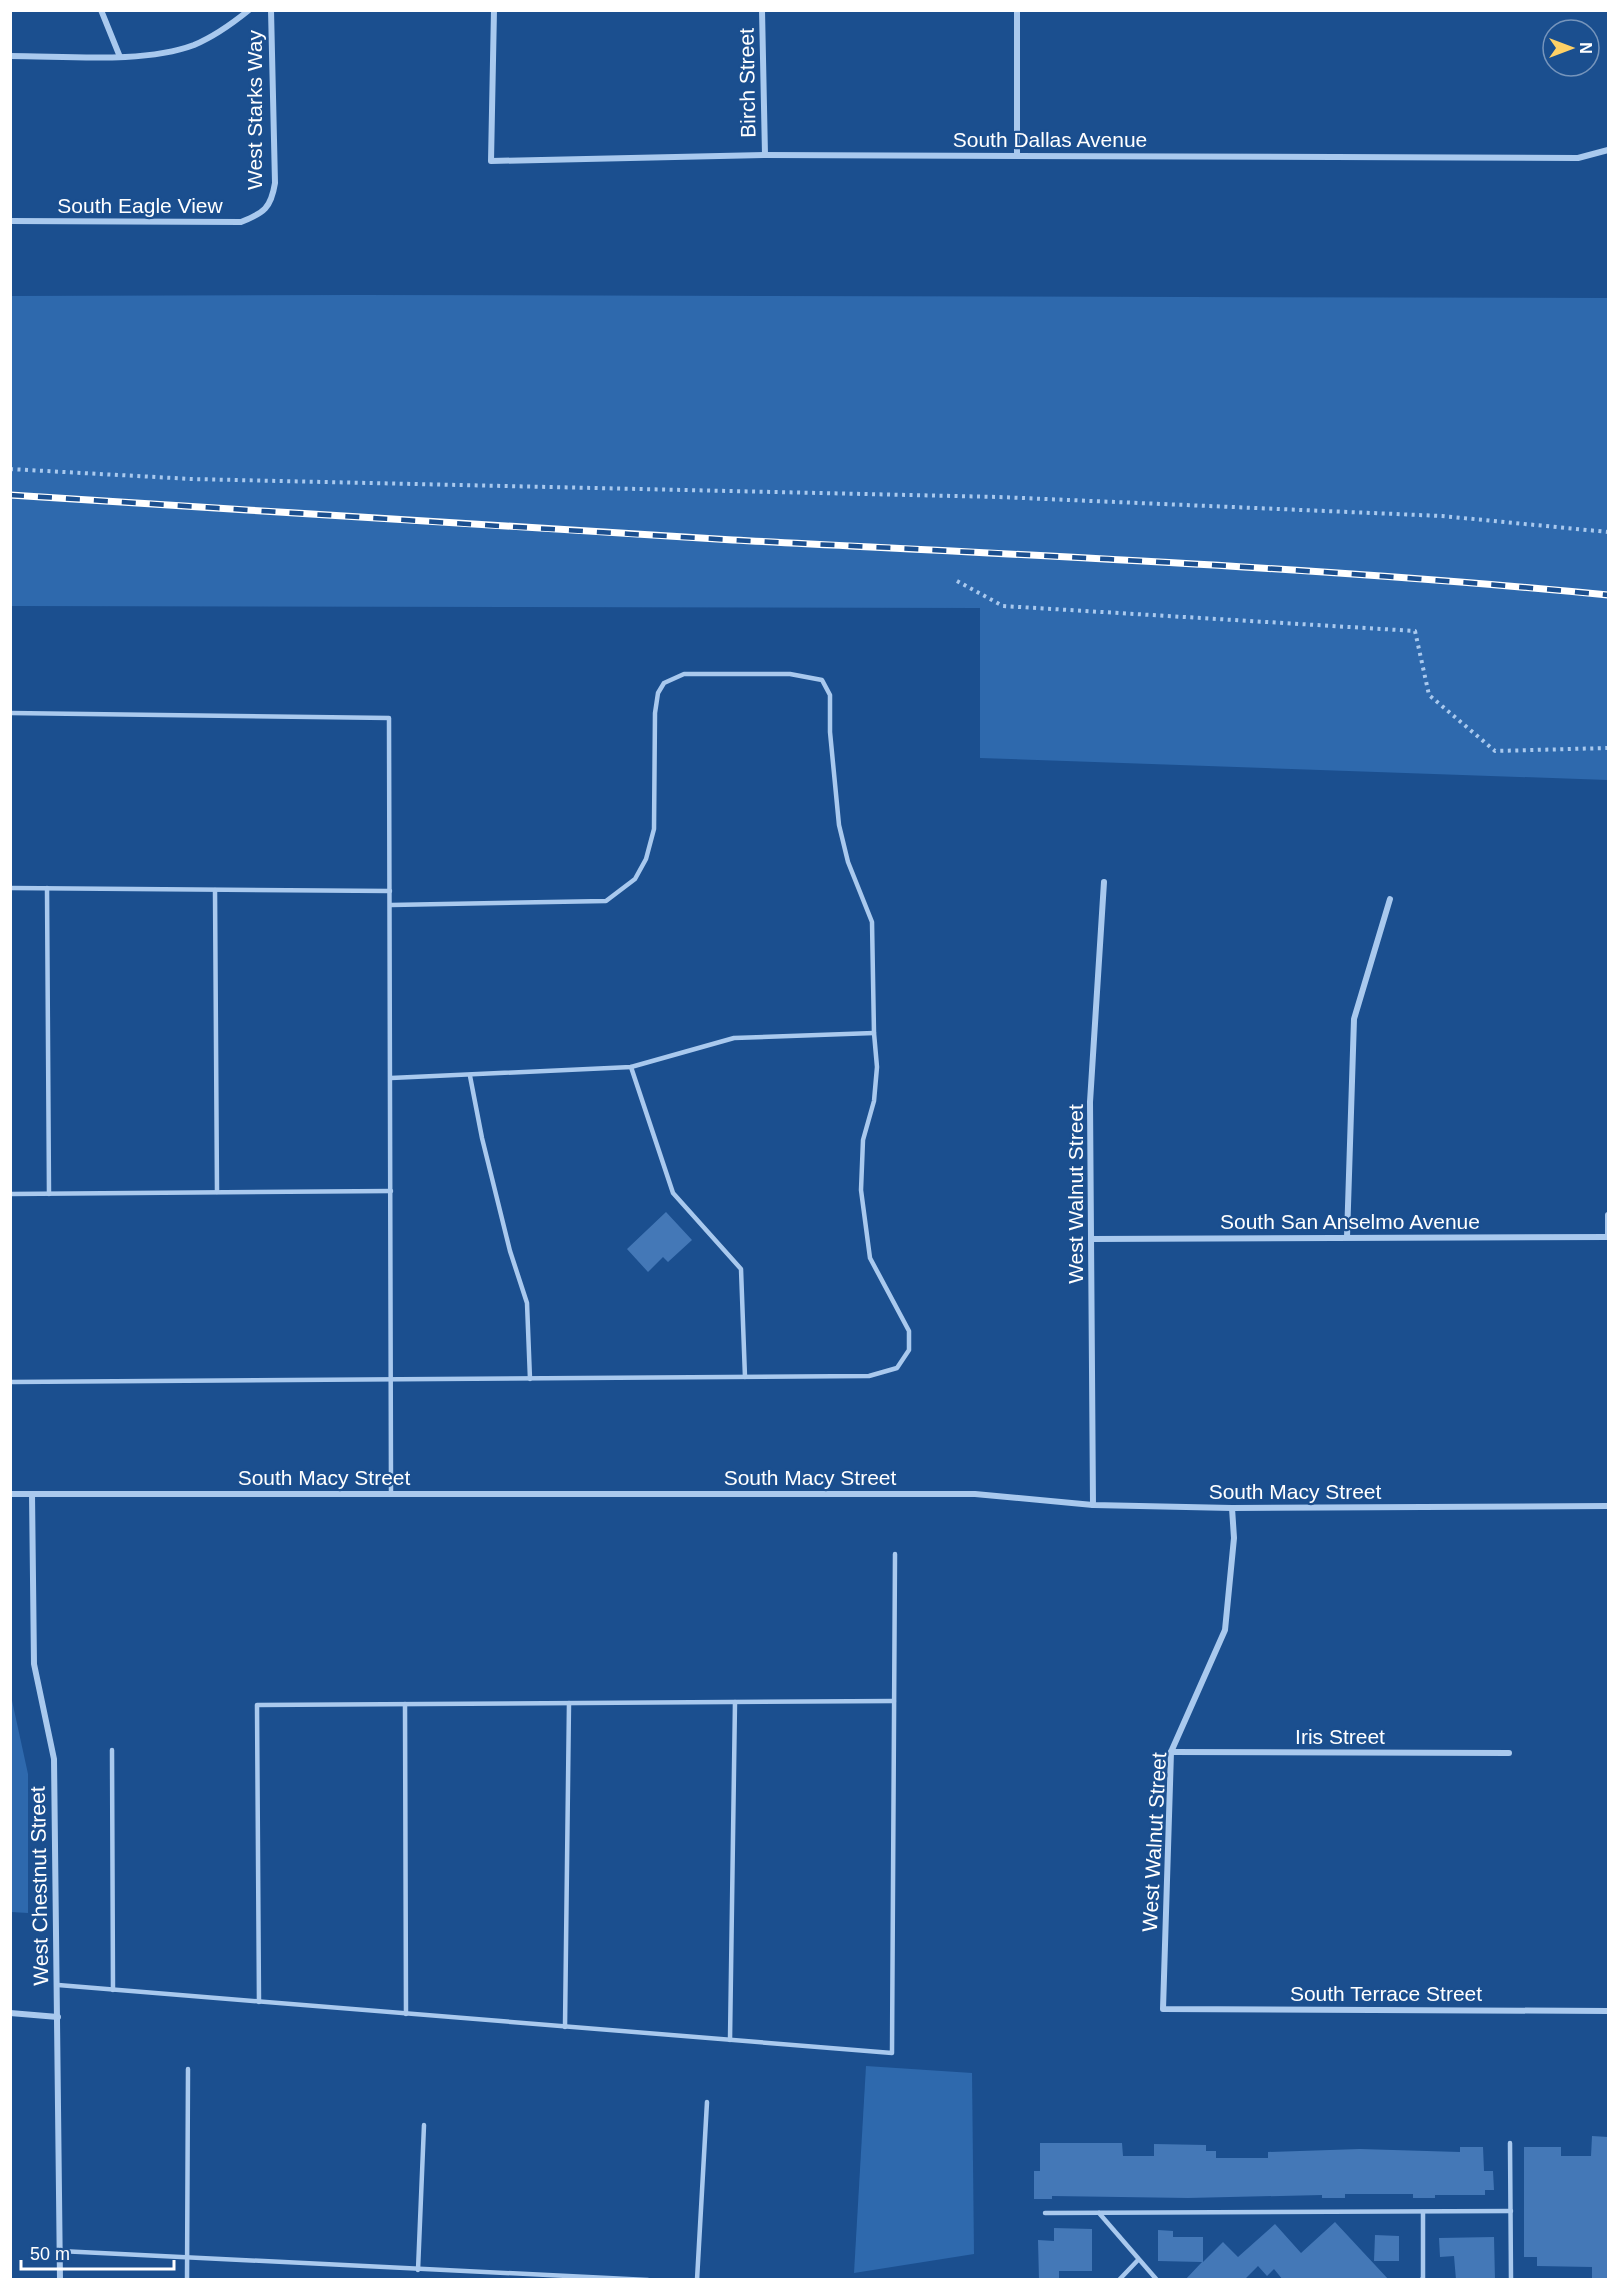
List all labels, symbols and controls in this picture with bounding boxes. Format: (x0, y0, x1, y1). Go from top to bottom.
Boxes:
north arrow (1541, 18, 1601, 78)
street label: Birch Street (735, 28, 759, 138)
street label: West Starks Way (243, 30, 266, 190)
text: N (1577, 42, 1594, 54)
street label: South Dallas Avenue (953, 128, 1147, 151)
street label: South Eagle View (57, 194, 224, 217)
street label: West Walnut Street (1064, 1104, 1087, 1284)
street label: South San Anselmo Avenue (1220, 1210, 1480, 1233)
street label: South Macy Street (238, 1466, 411, 1489)
street label: South Macy Street (724, 1466, 897, 1489)
street label: South Macy Street (1209, 1480, 1382, 1503)
street label: Iris Street (1295, 1725, 1385, 1748)
street label: West Walnut Street (1138, 1751, 1170, 1932)
street label: West Chestnut Street (26, 1786, 52, 1986)
street label: South Terrace Street (1290, 1982, 1482, 2005)
scale bar (21, 2233, 174, 2271)
text: 50 m (30, 2244, 70, 2264)

